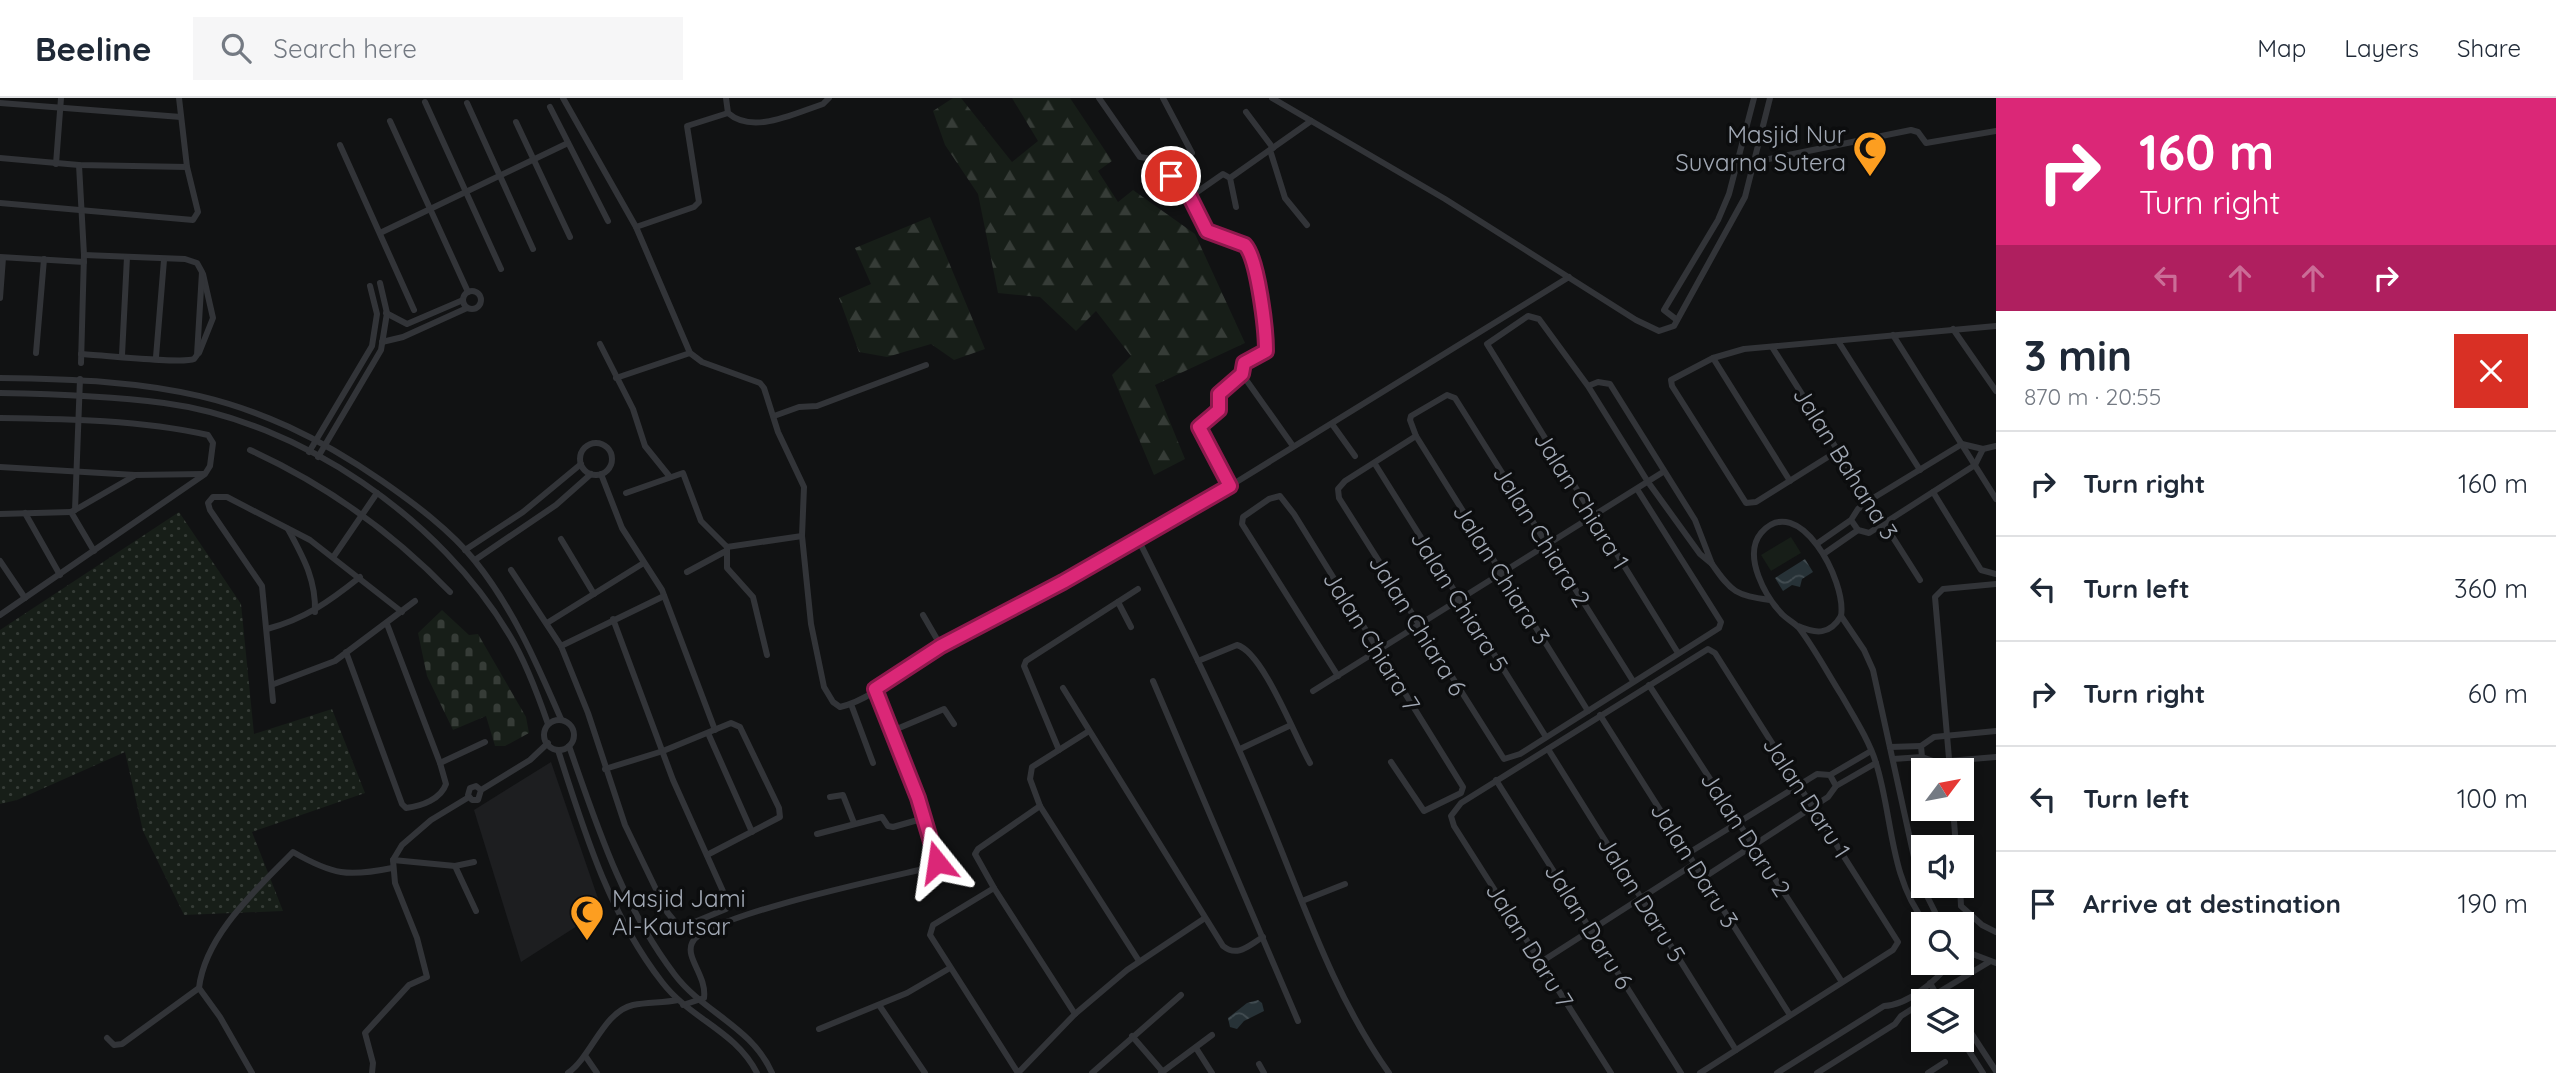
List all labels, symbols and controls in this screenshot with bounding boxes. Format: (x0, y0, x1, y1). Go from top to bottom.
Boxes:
search box (193, 17, 683, 80)
text: Beeline (35, 28, 151, 69)
icon: search (217, 29, 255, 67)
text: Search here (273, 32, 417, 65)
text: Map (2257, 33, 2306, 63)
text: Layers (2344, 33, 2419, 63)
text: Share (2457, 33, 2521, 63)
place label: Masjid Nur Suvarna Sutera (1675, 119, 1846, 177)
text: 160 m (2139, 121, 2274, 182)
icon: right (2024, 126, 2115, 217)
mosque icon: Masjid Nur Suvarna Sutera (1851, 129, 1889, 178)
pin (1141, 146, 1201, 206)
icon: arrive (1152, 157, 1190, 195)
text: Turn right (2139, 182, 2280, 222)
icon: left (2148, 259, 2186, 297)
icon: ahead (2221, 259, 2259, 297)
icon: ahead (2294, 259, 2332, 297)
icon: right (2367, 259, 2405, 297)
text: 3 min (2024, 329, 2132, 382)
button: close (2454, 334, 2528, 408)
street label: Jalan Bahana 3 (1787, 381, 1905, 545)
text: 870 m · 20:55 (2024, 382, 2161, 411)
street label: Jalan Chiara 1 (1528, 426, 1636, 574)
street label: Jalan Chiara 2 (1487, 460, 1597, 612)
icon: right (2024, 465, 2062, 503)
text: Turn right (2083, 467, 2205, 500)
text: 160 m (2458, 467, 2528, 500)
street label: Jalan Chiara 3 (1447, 498, 1557, 650)
street label: Jalan Chiara 5 (1405, 525, 1515, 677)
street label: Jalan Chiara 6 (1363, 549, 1473, 701)
street label: Jalan Chiara 7 (1317, 565, 1427, 717)
icon: left (2024, 570, 2062, 608)
text: Turn left (2083, 572, 2190, 605)
text: 360 m (2454, 572, 2528, 605)
icon: right (2024, 675, 2062, 713)
text: Turn right (2083, 677, 2205, 710)
text: 60 m (2468, 677, 2528, 710)
street label: Jalan Daru 1 (1757, 731, 1857, 863)
north arrow (1911, 758, 1974, 821)
map controls (1911, 758, 1974, 1052)
street label: Jalan Daru 2 (1694, 766, 1798, 902)
icon: left (2024, 780, 2062, 818)
text: Turn left (2083, 782, 2190, 815)
text: 100 m (2457, 782, 2528, 815)
street label: Jalan Daru 3 (1644, 797, 1746, 933)
position arrow (900, 825, 974, 899)
street label: Jalan Daru 5 (1591, 830, 1693, 968)
button: sound (1911, 835, 1974, 898)
street label: Jalan Daru 6 (1538, 857, 1640, 995)
street label: Jalan Daru 7 (1480, 877, 1580, 1013)
place label: Masjid Jami Al-Kautsar (612, 883, 746, 941)
icon: arrive (2024, 885, 2062, 923)
text: Arrive at destination (2083, 887, 2341, 920)
text: 190 m (2458, 887, 2528, 920)
mosque icon: Masjid Jami Al-Kautsar (568, 893, 606, 942)
button: search (1911, 912, 1974, 975)
button: layers (1911, 989, 1974, 1052)

